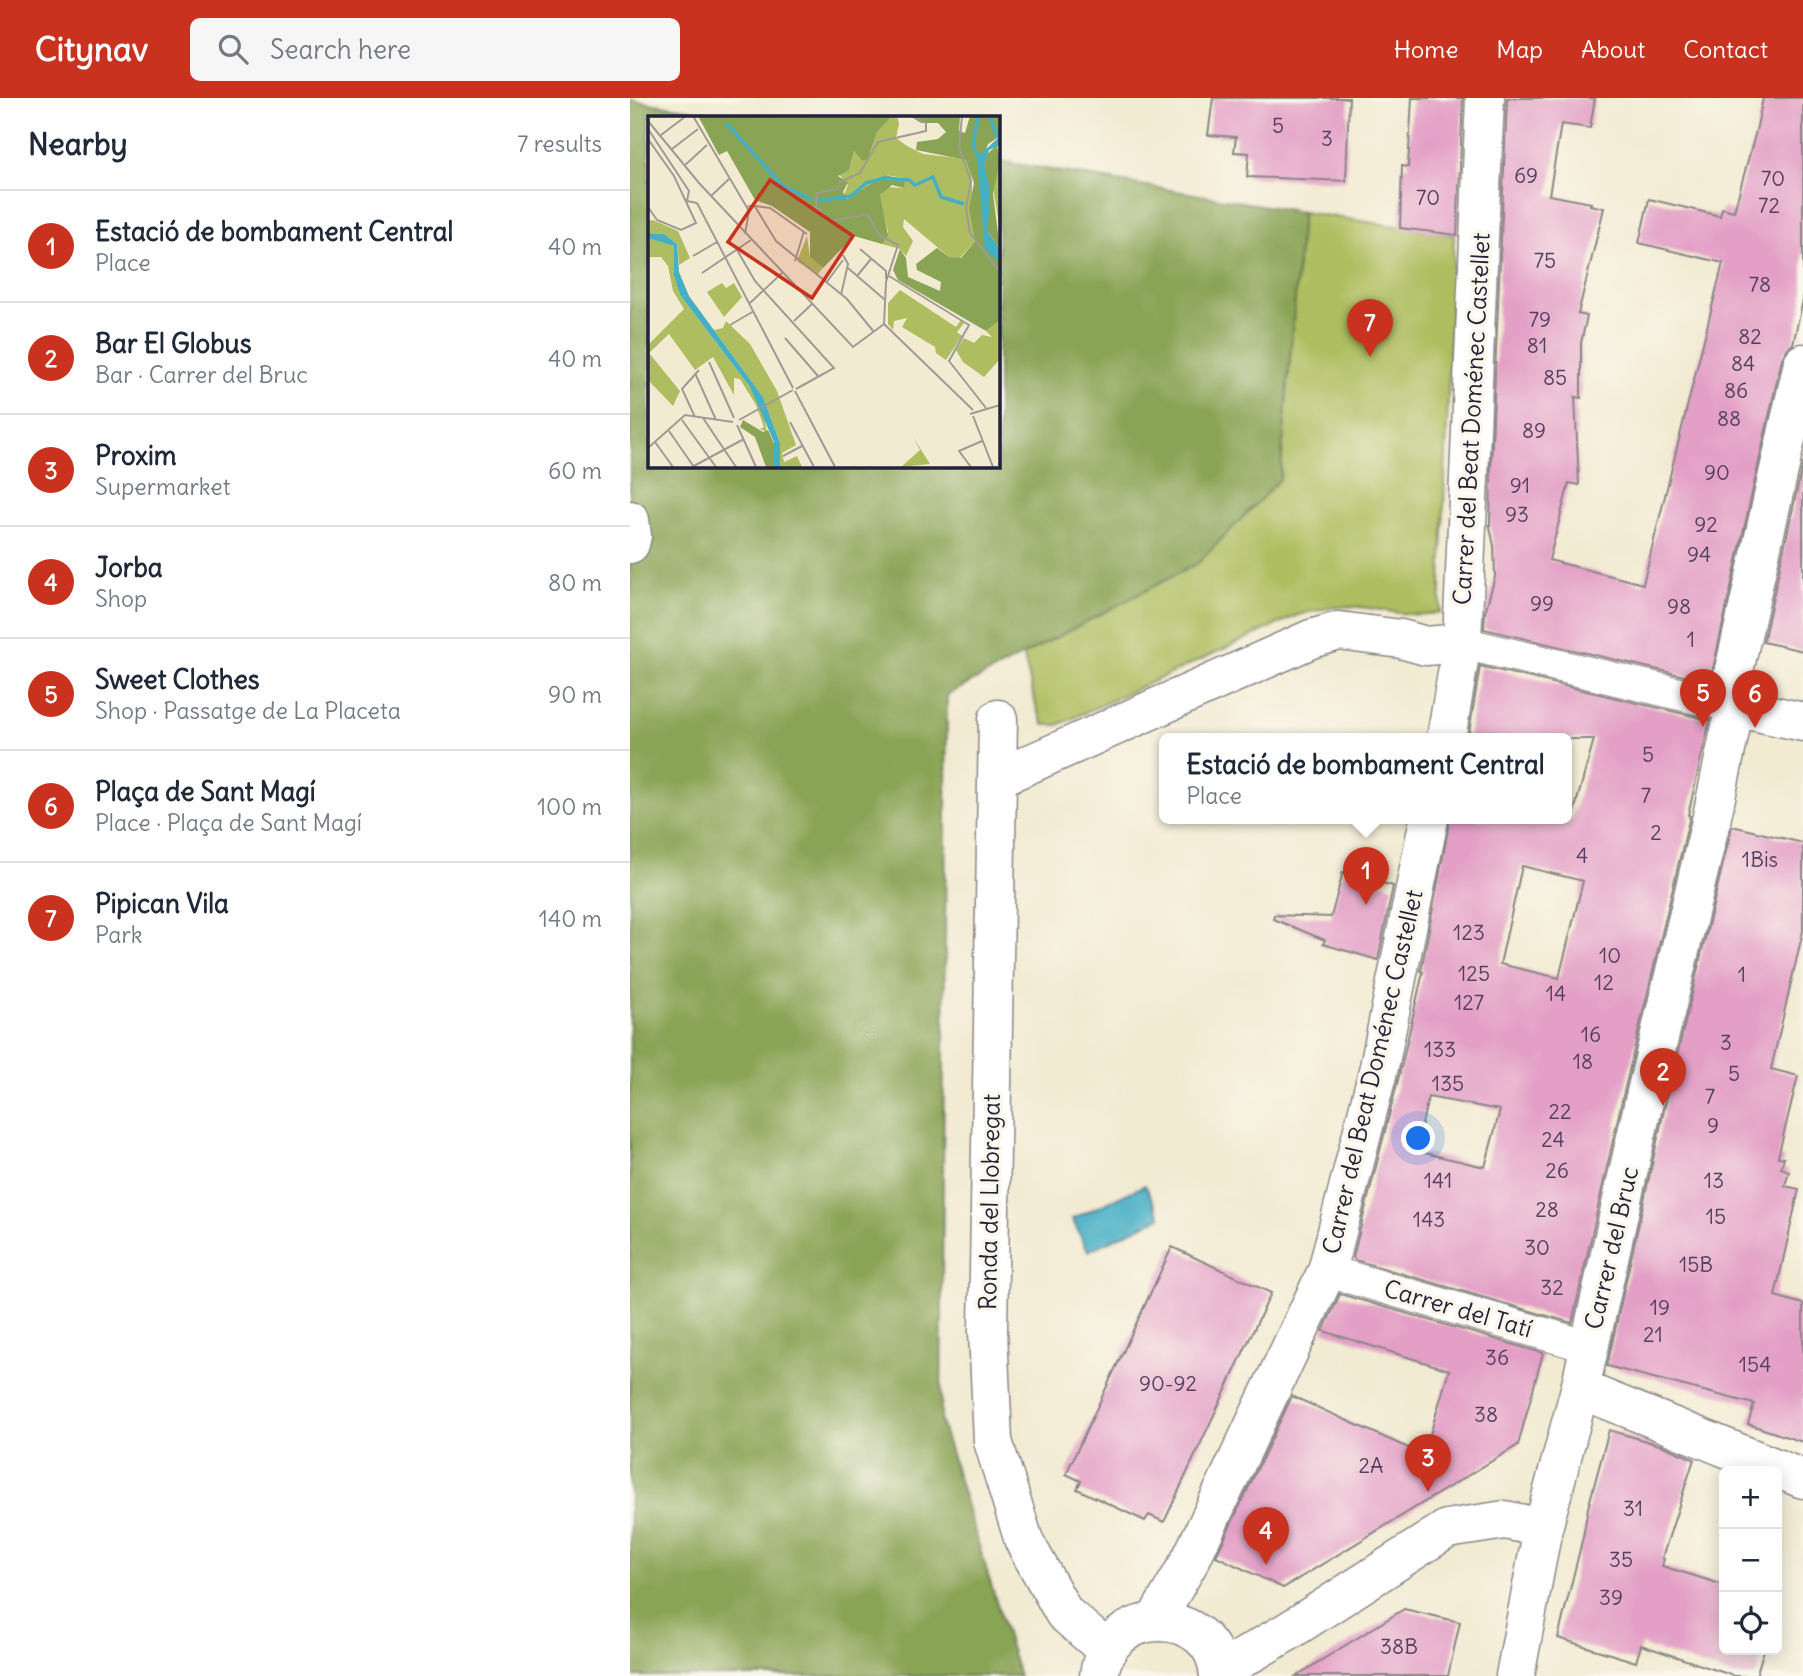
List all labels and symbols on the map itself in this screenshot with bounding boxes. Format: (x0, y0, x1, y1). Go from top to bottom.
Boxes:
house number: 5 (1272, 112, 1284, 139)
inset map (648, 116, 999, 467)
house number: 3 (1321, 125, 1333, 152)
house number: 69 (1514, 162, 1538, 189)
house number: 70 (1761, 165, 1785, 192)
house number: 70 (1416, 184, 1440, 211)
house number: 72 (1758, 192, 1780, 219)
street label: Carrer del Beat Doménec Castellet (1446, 232, 1496, 606)
house number: 75 (1534, 247, 1556, 274)
house number: 78 (1749, 271, 1771, 298)
pin: 7 (1347, 299, 1393, 357)
house number: 79 (1529, 306, 1551, 333)
house number: 82 (1738, 323, 1762, 350)
house number: 81 (1527, 332, 1547, 359)
house number: 84 (1731, 350, 1755, 377)
house number: 85 (1543, 364, 1567, 391)
house number: 86 (1724, 377, 1748, 404)
house number: 88 (1717, 405, 1741, 432)
house number: 89 (1522, 417, 1546, 444)
house number: 90 (1704, 459, 1730, 486)
house number: 91 (1510, 472, 1530, 499)
house number: 93 (1505, 501, 1529, 528)
house number: 92 (1694, 511, 1718, 538)
house number: 94 (1687, 541, 1711, 568)
house number: 99 (1530, 590, 1554, 617)
house number: 98 (1667, 593, 1691, 620)
house number: 1 (1687, 626, 1695, 653)
pin: 5 (1680, 669, 1726, 727)
pin: 6 (1732, 670, 1778, 728)
house number: 5 (1642, 741, 1654, 768)
house number: 7 (1641, 782, 1651, 809)
house number: 2 (1650, 819, 1662, 846)
house number: 4 (1576, 842, 1588, 869)
house number: 1Bis (1742, 846, 1778, 873)
pin: 1 (1343, 847, 1389, 905)
street label: Carrer del Beat Doménec Castellet (1315, 887, 1429, 1257)
house number: 123 (1453, 919, 1485, 946)
house number: 10 (1599, 942, 1621, 969)
house number: 125 (1458, 960, 1490, 987)
house number: 1 (1738, 961, 1746, 988)
house number: 12 (1594, 969, 1614, 996)
house number: 14 (1546, 980, 1566, 1007)
house number: 127 (1454, 989, 1484, 1016)
house number: 16 (1581, 1021, 1601, 1048)
house number: 3 (1720, 1029, 1732, 1056)
house number: 133 (1424, 1036, 1456, 1063)
house number: 18 (1573, 1048, 1593, 1075)
pin: 2 (1640, 1048, 1686, 1106)
house number: 5 (1728, 1060, 1740, 1087)
house number: 135 (1432, 1070, 1464, 1097)
house number: 7 (1705, 1083, 1715, 1110)
street label: Ronda del Llobregat (972, 1094, 1006, 1310)
house number: 22 (1548, 1098, 1572, 1125)
house number: 9 (1707, 1112, 1719, 1139)
your location (1401, 1121, 1435, 1155)
house number: 24 (1541, 1126, 1565, 1153)
house number: 26 (1545, 1157, 1569, 1184)
street label: Carrer del Bruc (1578, 1163, 1644, 1332)
house number: 141 (1424, 1167, 1452, 1194)
house number: 13 (1704, 1167, 1724, 1194)
house number: 28 (1535, 1196, 1559, 1223)
house number: 15 (1706, 1203, 1726, 1230)
house number: 143 (1413, 1206, 1445, 1233)
house number: 30 (1524, 1234, 1550, 1261)
house number: 15B (1679, 1251, 1713, 1278)
street label: Carrer del Tatí (1381, 1273, 1536, 1344)
house number: 32 (1540, 1274, 1564, 1301)
house number: 19 (1650, 1294, 1670, 1321)
house number: 21 (1643, 1321, 1663, 1348)
house number: 36 (1485, 1344, 1509, 1371)
house number: 154 (1739, 1351, 1771, 1378)
house number: 90-92 (1139, 1370, 1197, 1397)
house number: 38 (1474, 1401, 1498, 1428)
pin: 3 (1405, 1434, 1451, 1492)
house number: 2A (1359, 1452, 1384, 1479)
house number: 31 (1623, 1495, 1643, 1522)
pin: 4 (1243, 1507, 1289, 1565)
house number: 35 (1609, 1546, 1633, 1573)
house number: 39 (1599, 1584, 1623, 1611)
house number: 38B (1380, 1633, 1418, 1660)

